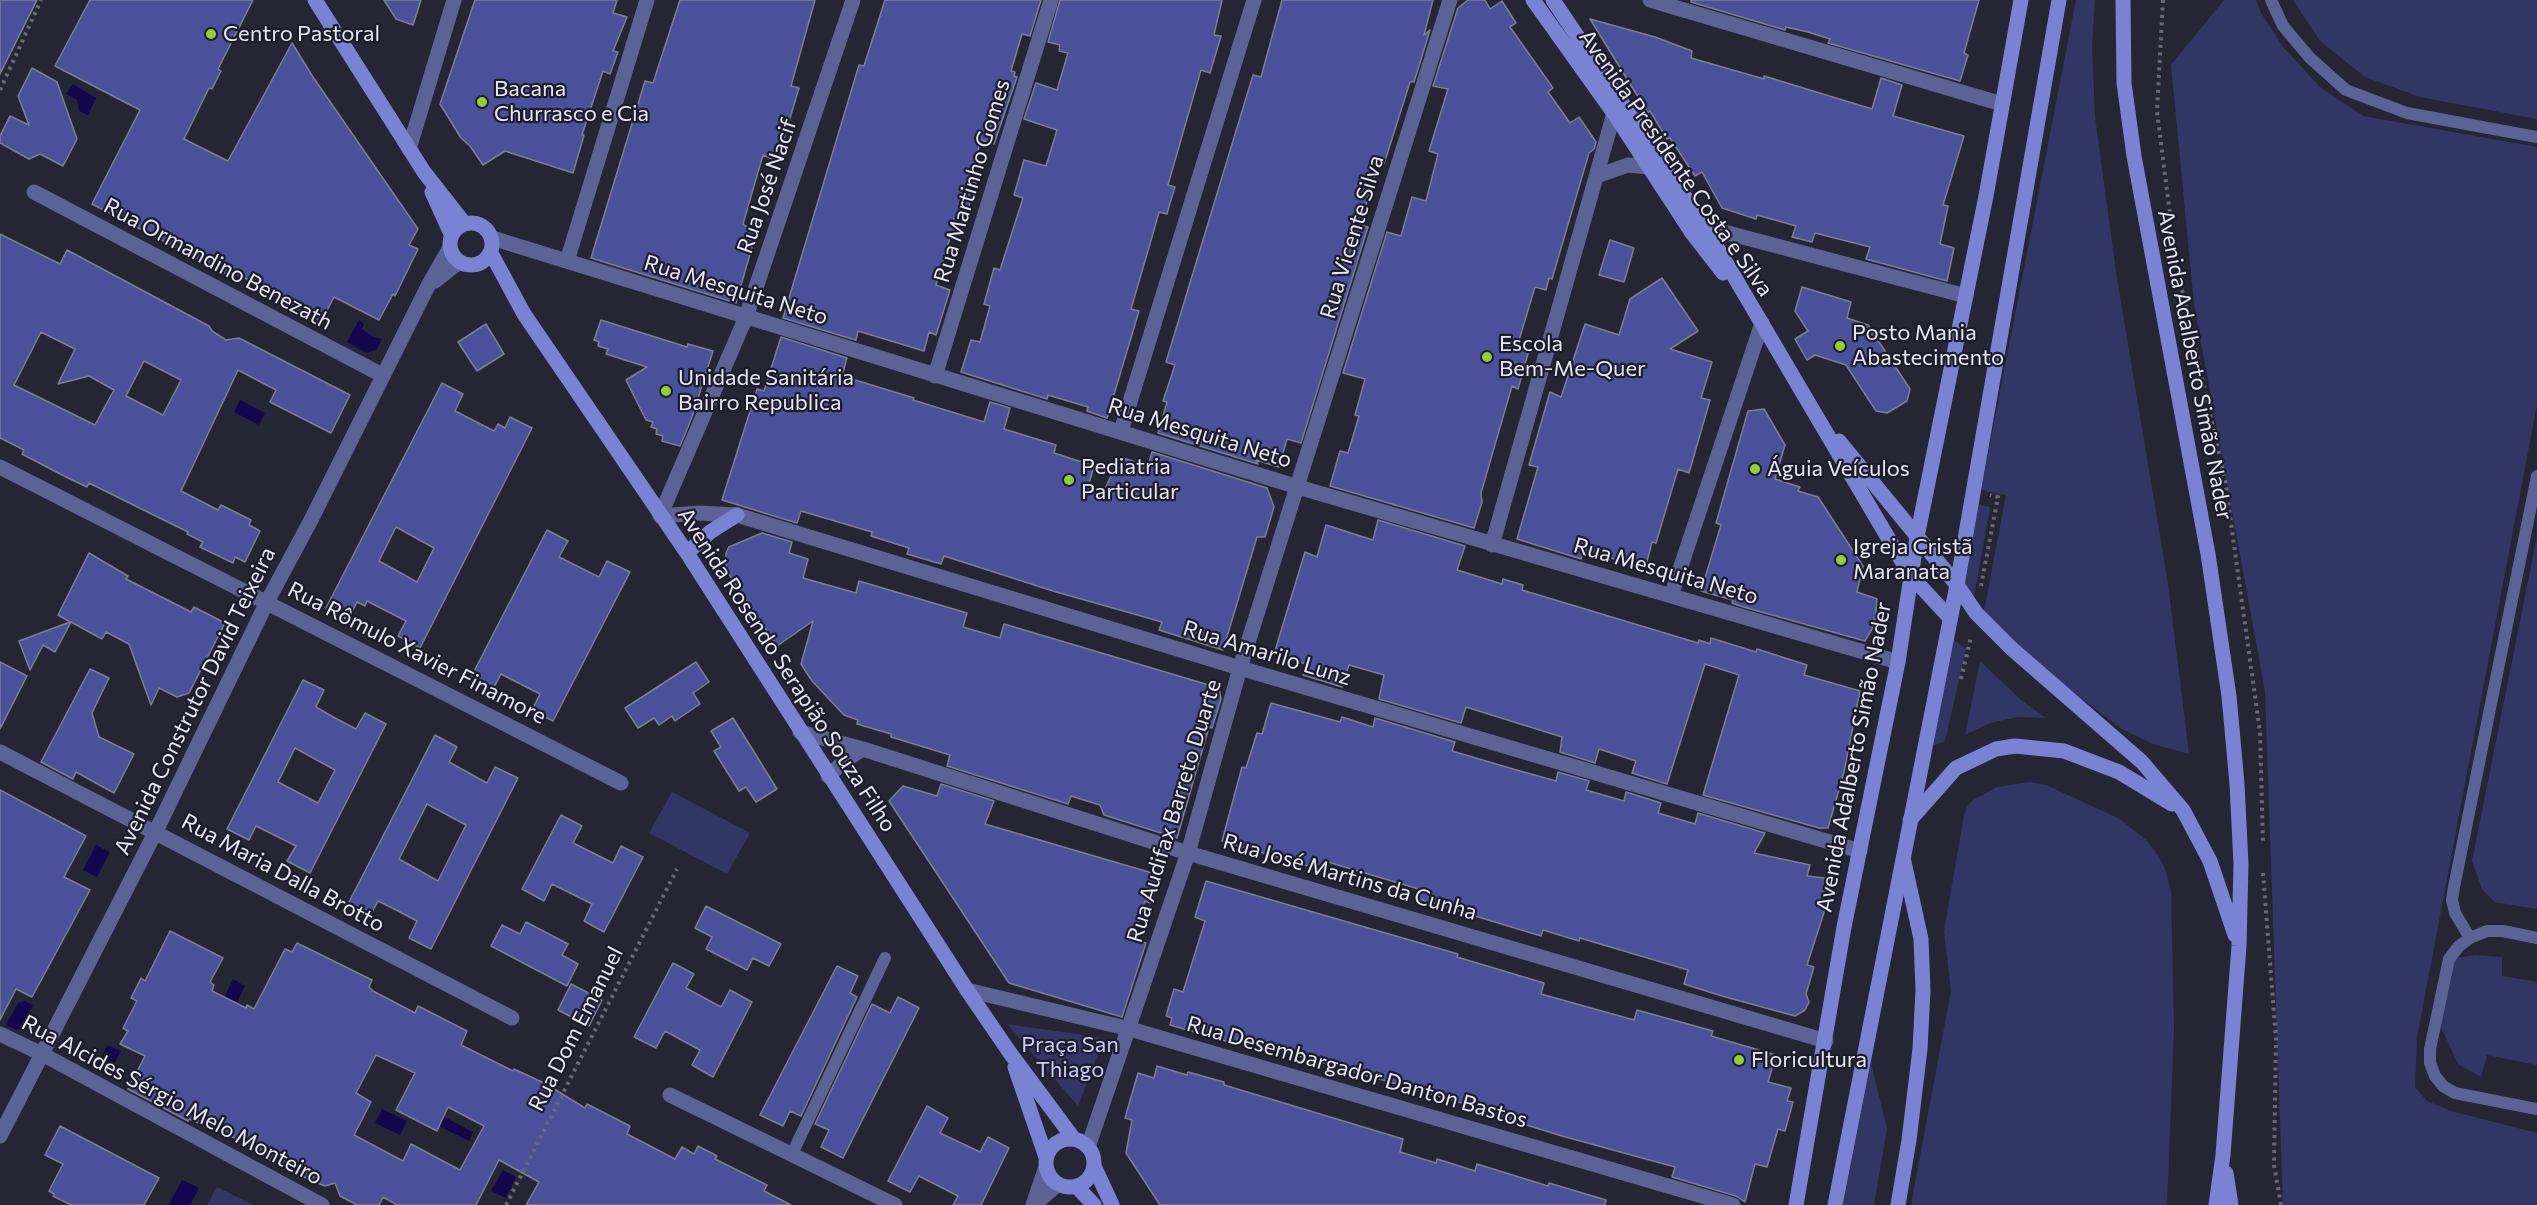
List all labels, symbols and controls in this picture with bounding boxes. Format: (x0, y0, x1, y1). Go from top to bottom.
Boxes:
place label: Centro Pastoral (223, 21, 380, 47)
street label: Avenida Presidente Costa e Silva (1573, 24, 1779, 302)
marker: Centro Pastoral (204, 27, 218, 41)
place label: Bacana Churrasco e Cia (494, 76, 649, 128)
street label: Rua Martinho Gomes (929, 76, 1015, 286)
marker: Bacana Churrasco e Cia (475, 95, 489, 109)
street label: Rua José Nacif (732, 115, 802, 257)
street label: Rua Vicente Silva (1315, 152, 1389, 322)
street label: Rua Ormandino Benezath (99, 192, 337, 336)
street label: Avenida Adalberto Simão Nader (2152, 208, 2238, 522)
street label: Rua Mesquita Neto (641, 249, 831, 331)
place label: Posto Mania Abastecimento (1852, 320, 2004, 372)
place label: Escola Bem-Me-Quer (1499, 331, 1646, 382)
marker: Posto Mania Abastecimento (1833, 339, 1847, 353)
marker: Escola Bem-Me-Quer (1480, 350, 1494, 364)
place label: Unidade Sanitária Bairro Republica (678, 365, 854, 416)
marker: Unidade Sanitária Bairro Republica (659, 384, 673, 398)
street label: Rua Mesquita Neto (1105, 392, 1295, 474)
place label: Pediatria Particular (1081, 454, 1179, 506)
place label: Águia Veículos (1767, 456, 1910, 482)
marker: Águia Veículos (1748, 462, 1762, 476)
marker: Pediatria Particular (1062, 473, 1076, 487)
street label: Avenida Rosendo Serapião Souza Filho (672, 503, 902, 837)
street label: Rua Mesquita Neto (1571, 532, 1761, 610)
place label: Igreja Cristã Maranata (1853, 534, 1972, 586)
street label: Avenida Construtor David Teixeira (109, 543, 281, 859)
marker: Igreja Cristã Maranata (1834, 553, 1848, 567)
street label: Rua Rômulo Xavier Finamore (283, 576, 551, 730)
street label: Avenida Adalberto Simão Nader (1811, 600, 1897, 914)
street label: Rua Amarilo Lunz (1180, 615, 1354, 691)
street label: Rua Audifax Barreto Duarte (1121, 676, 1227, 946)
street label: Rua Maria Dalla Brotto (177, 808, 389, 938)
street label: Rua José Martins da Cunha (1220, 828, 1480, 926)
street label: Rua Dom Emanuel (523, 942, 629, 1116)
street label: Rua Alcides Sérgio Melo Monteiro (17, 1009, 327, 1191)
street label: Rua Desembargador Danton Bastos (1184, 1011, 1530, 1133)
park label: Praça San Thiago (1021, 1032, 1119, 1084)
place label: Floricultura (1751, 1047, 1867, 1073)
marker: Floricultura (1732, 1053, 1746, 1067)

